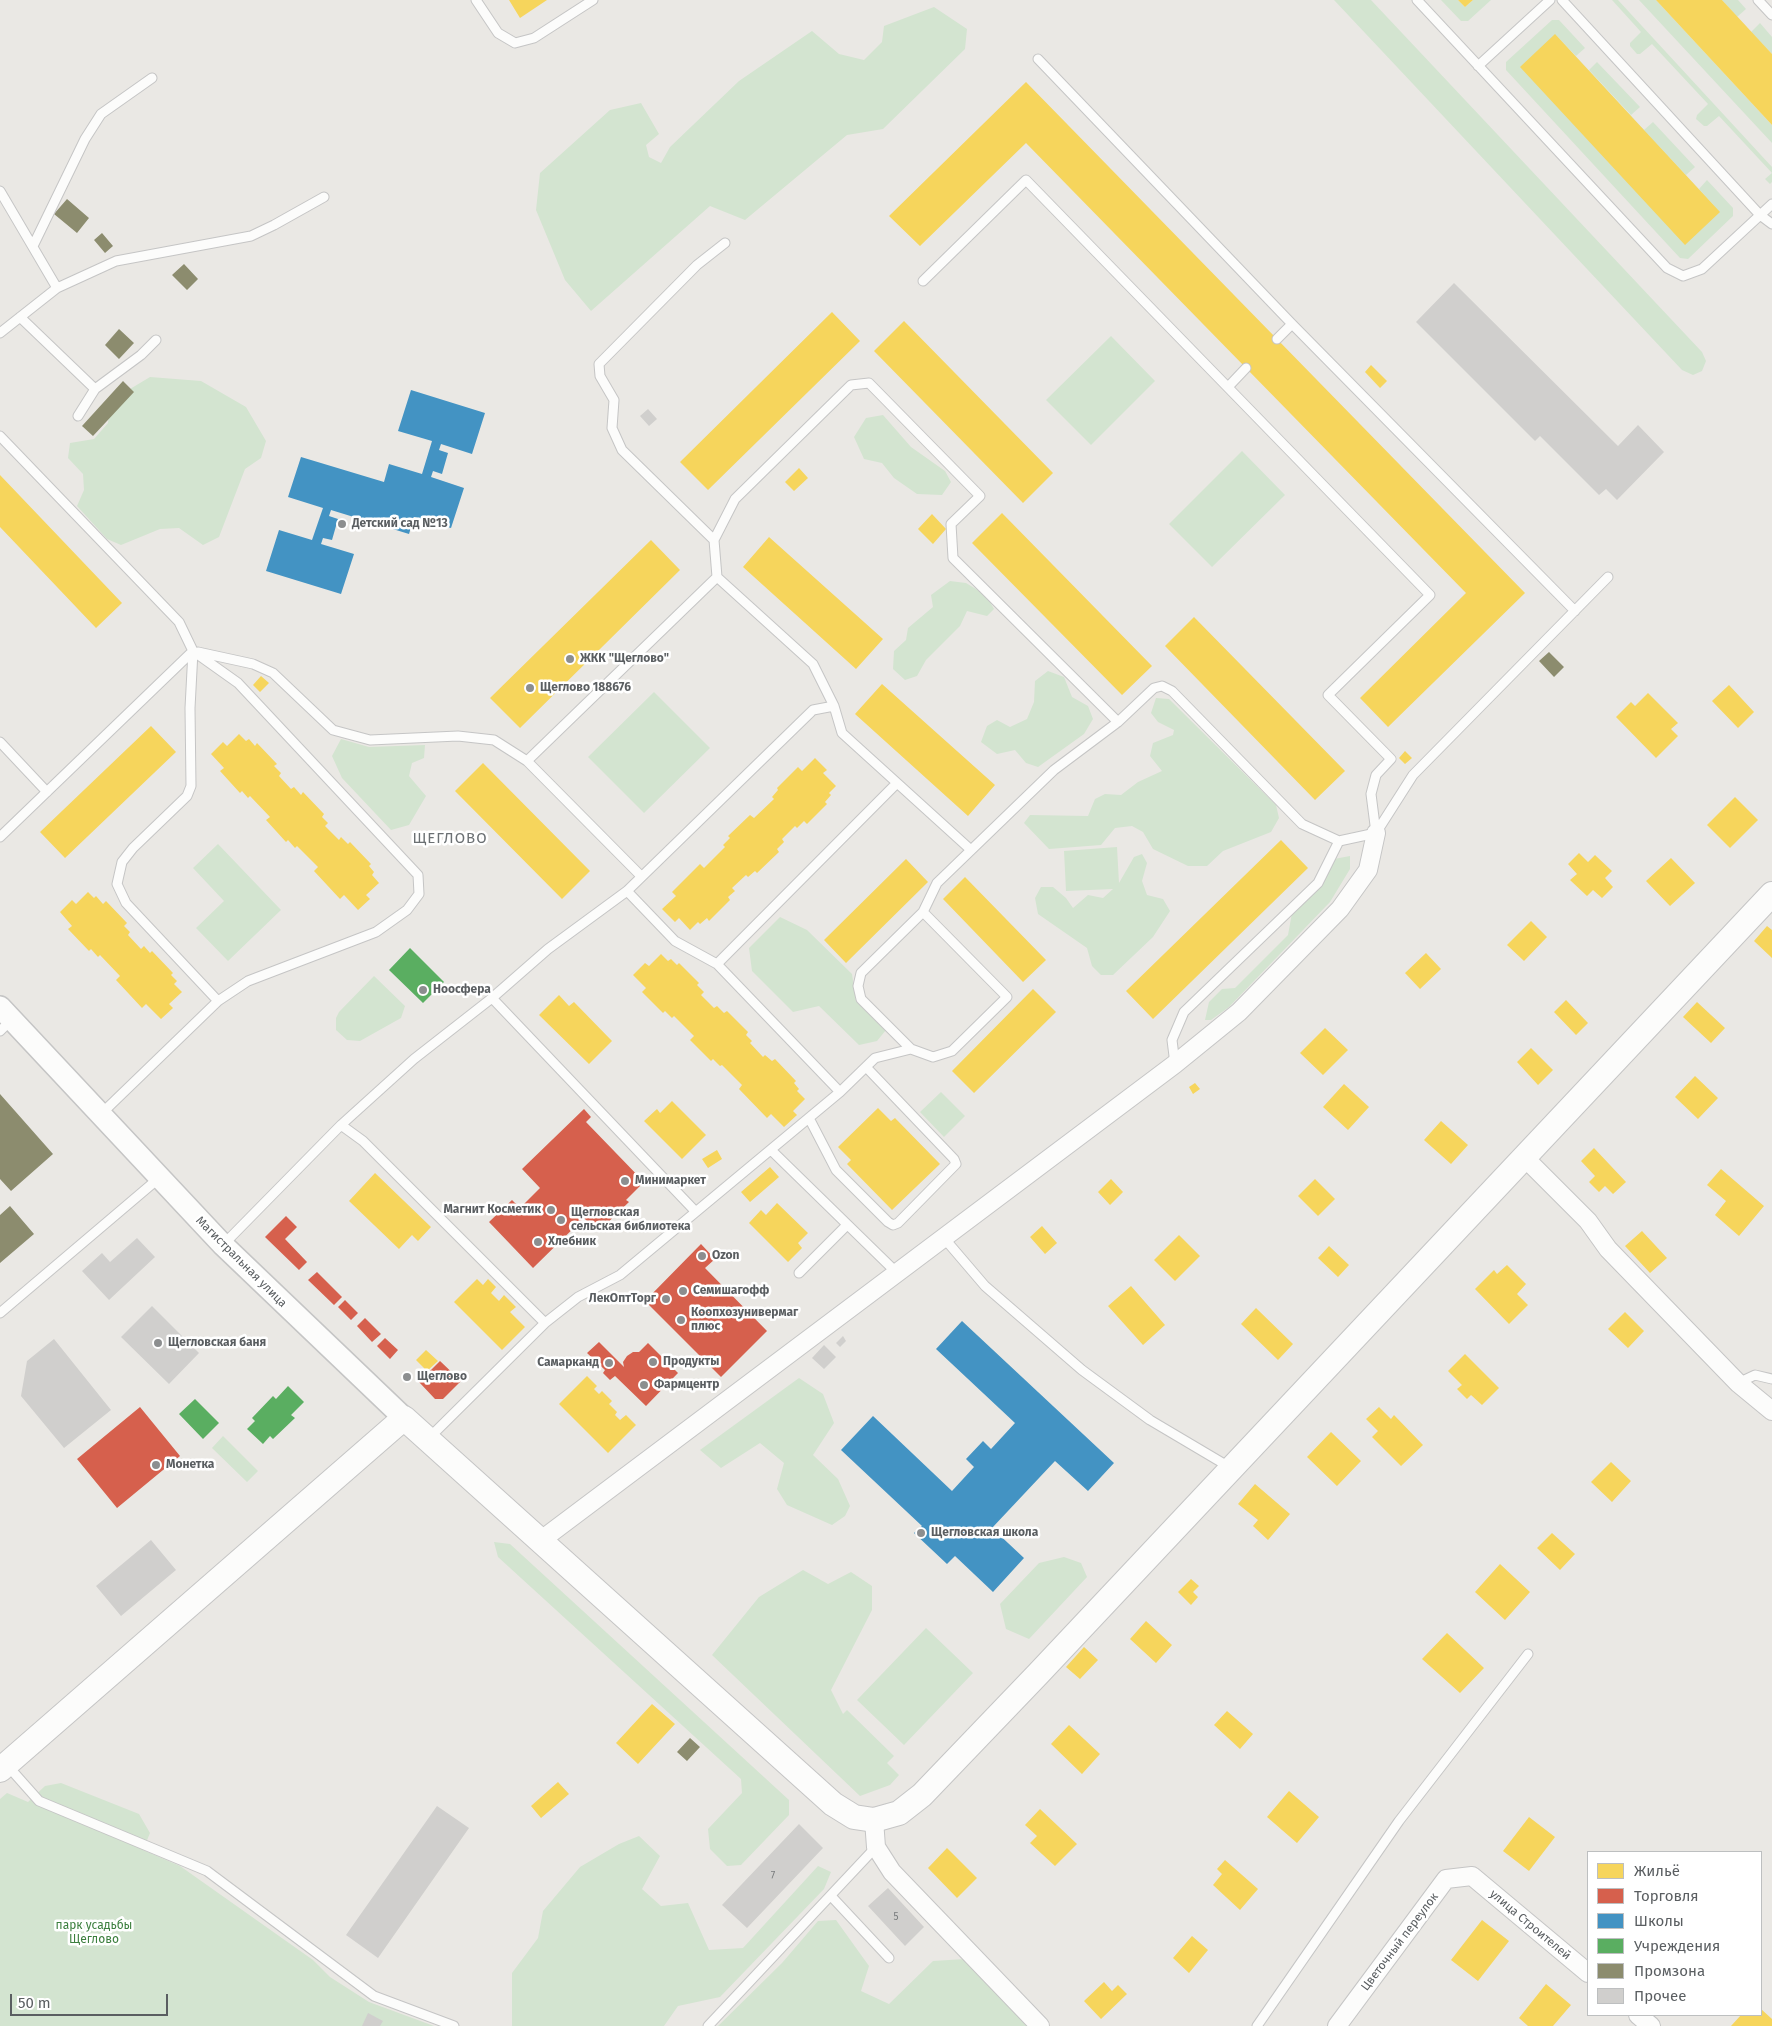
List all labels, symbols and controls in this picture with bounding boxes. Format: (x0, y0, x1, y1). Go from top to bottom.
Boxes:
place label: Детский сад №13 (352, 517, 448, 531)
marker: Детский сад №13 (336, 518, 348, 530)
place label: ЖКК "Щеглово" (580, 652, 669, 666)
marker: ЖКК "Щеглово" (564, 653, 576, 665)
place label: Щеглово 188676 (540, 681, 631, 695)
marker: Щеглово 188676 (524, 682, 536, 694)
district label: ЩЕГЛОВО (412, 830, 488, 848)
place label: Ноосфера (433, 983, 491, 997)
marker: Ноосфера (417, 984, 429, 996)
place label: Минимаркет (635, 1174, 706, 1188)
marker: Минимаркет (619, 1175, 631, 1187)
place label: Магнит Косметик (443, 1203, 541, 1217)
marker: Магнит Косметик (545, 1204, 557, 1216)
place label: Щегловская сельская библиотека (571, 1206, 691, 1234)
street label: Магистральная улица (192, 1213, 290, 1311)
marker: Щегловская сельская библиотека (555, 1214, 567, 1226)
place label: Хлебник (548, 1235, 596, 1249)
marker: Хлебник (532, 1236, 544, 1248)
place label: Ozon (712, 1249, 740, 1263)
marker: Ozon (696, 1250, 708, 1262)
place label: Семишагофф (693, 1284, 769, 1298)
marker: Семишагофф (677, 1285, 689, 1297)
place label: ЛекОптТорг (589, 1292, 656, 1306)
marker: ЛекОптТорг (660, 1293, 672, 1305)
place label: Коопхозунивермаг плюс (691, 1306, 798, 1334)
marker: Коопхозунивермаг плюс (675, 1314, 687, 1326)
place label: Щегловская баня (168, 1336, 266, 1350)
marker: Щегловская баня (152, 1337, 164, 1349)
place label: Продукты (663, 1355, 719, 1369)
place label: Самарканд (537, 1356, 599, 1370)
marker: Продукты (647, 1356, 659, 1368)
marker: Самарканд (603, 1357, 615, 1369)
place label: Щеглово (417, 1370, 467, 1384)
marker: Щеглово (401, 1371, 413, 1383)
place label: Фармцентр (654, 1378, 719, 1392)
marker: Фармцентр (638, 1379, 650, 1391)
place label: Монетка (166, 1458, 214, 1472)
marker: Монетка (150, 1459, 162, 1471)
place label: Щегловская школа (931, 1526, 1038, 1540)
marker: Щегловская школа (915, 1527, 927, 1539)
legend (1587, 1851, 1762, 2016)
text: Жильё (1634, 1862, 1680, 1880)
house number: 7 (771, 1870, 775, 1882)
street label: улица Строителей (1486, 1887, 1574, 1963)
text: Торговля (1634, 1887, 1699, 1905)
street label: Цветочный переулок (1358, 1890, 1442, 1994)
house number: 5 (893, 1911, 899, 1923)
text: Школы (1634, 1912, 1684, 1930)
park label: парк усадьбы Щеглово (56, 1919, 132, 1947)
text: Учреждения (1634, 1937, 1720, 1955)
text: Промзона (1634, 1962, 1705, 1980)
scale bar (12, 1984, 170, 2016)
text: Прочее (1634, 1987, 1686, 2005)
text: 50 m (18, 1994, 51, 2012)

